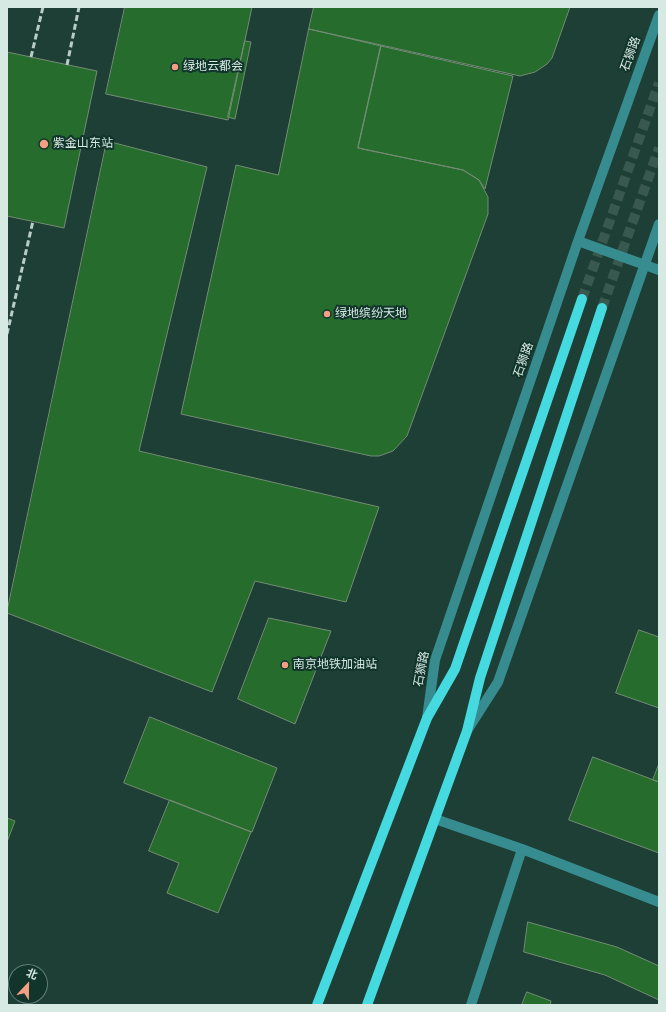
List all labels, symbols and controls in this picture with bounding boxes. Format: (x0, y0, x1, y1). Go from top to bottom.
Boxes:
street label: 石狮路 (618, 35, 644, 73)
place label: 绿地云都会 (183, 60, 243, 74)
marker: 绿地云都会 (170, 62, 180, 72)
place label: 紫金山东站 (53, 137, 113, 151)
marker: 紫金山东站 (38, 138, 50, 150)
place label: 绿地缤纷天地 (335, 307, 407, 321)
marker: 绿地缤纷天地 (322, 309, 332, 319)
street label: 石狮路 (511, 341, 537, 379)
street label: 石狮路 (411, 650, 433, 688)
place label: 南京地铁加油站 (293, 658, 377, 672)
marker: 南京地铁加油站 (280, 660, 290, 670)
north arrow (8, 964, 48, 1004)
text: 北 (24, 965, 40, 982)

